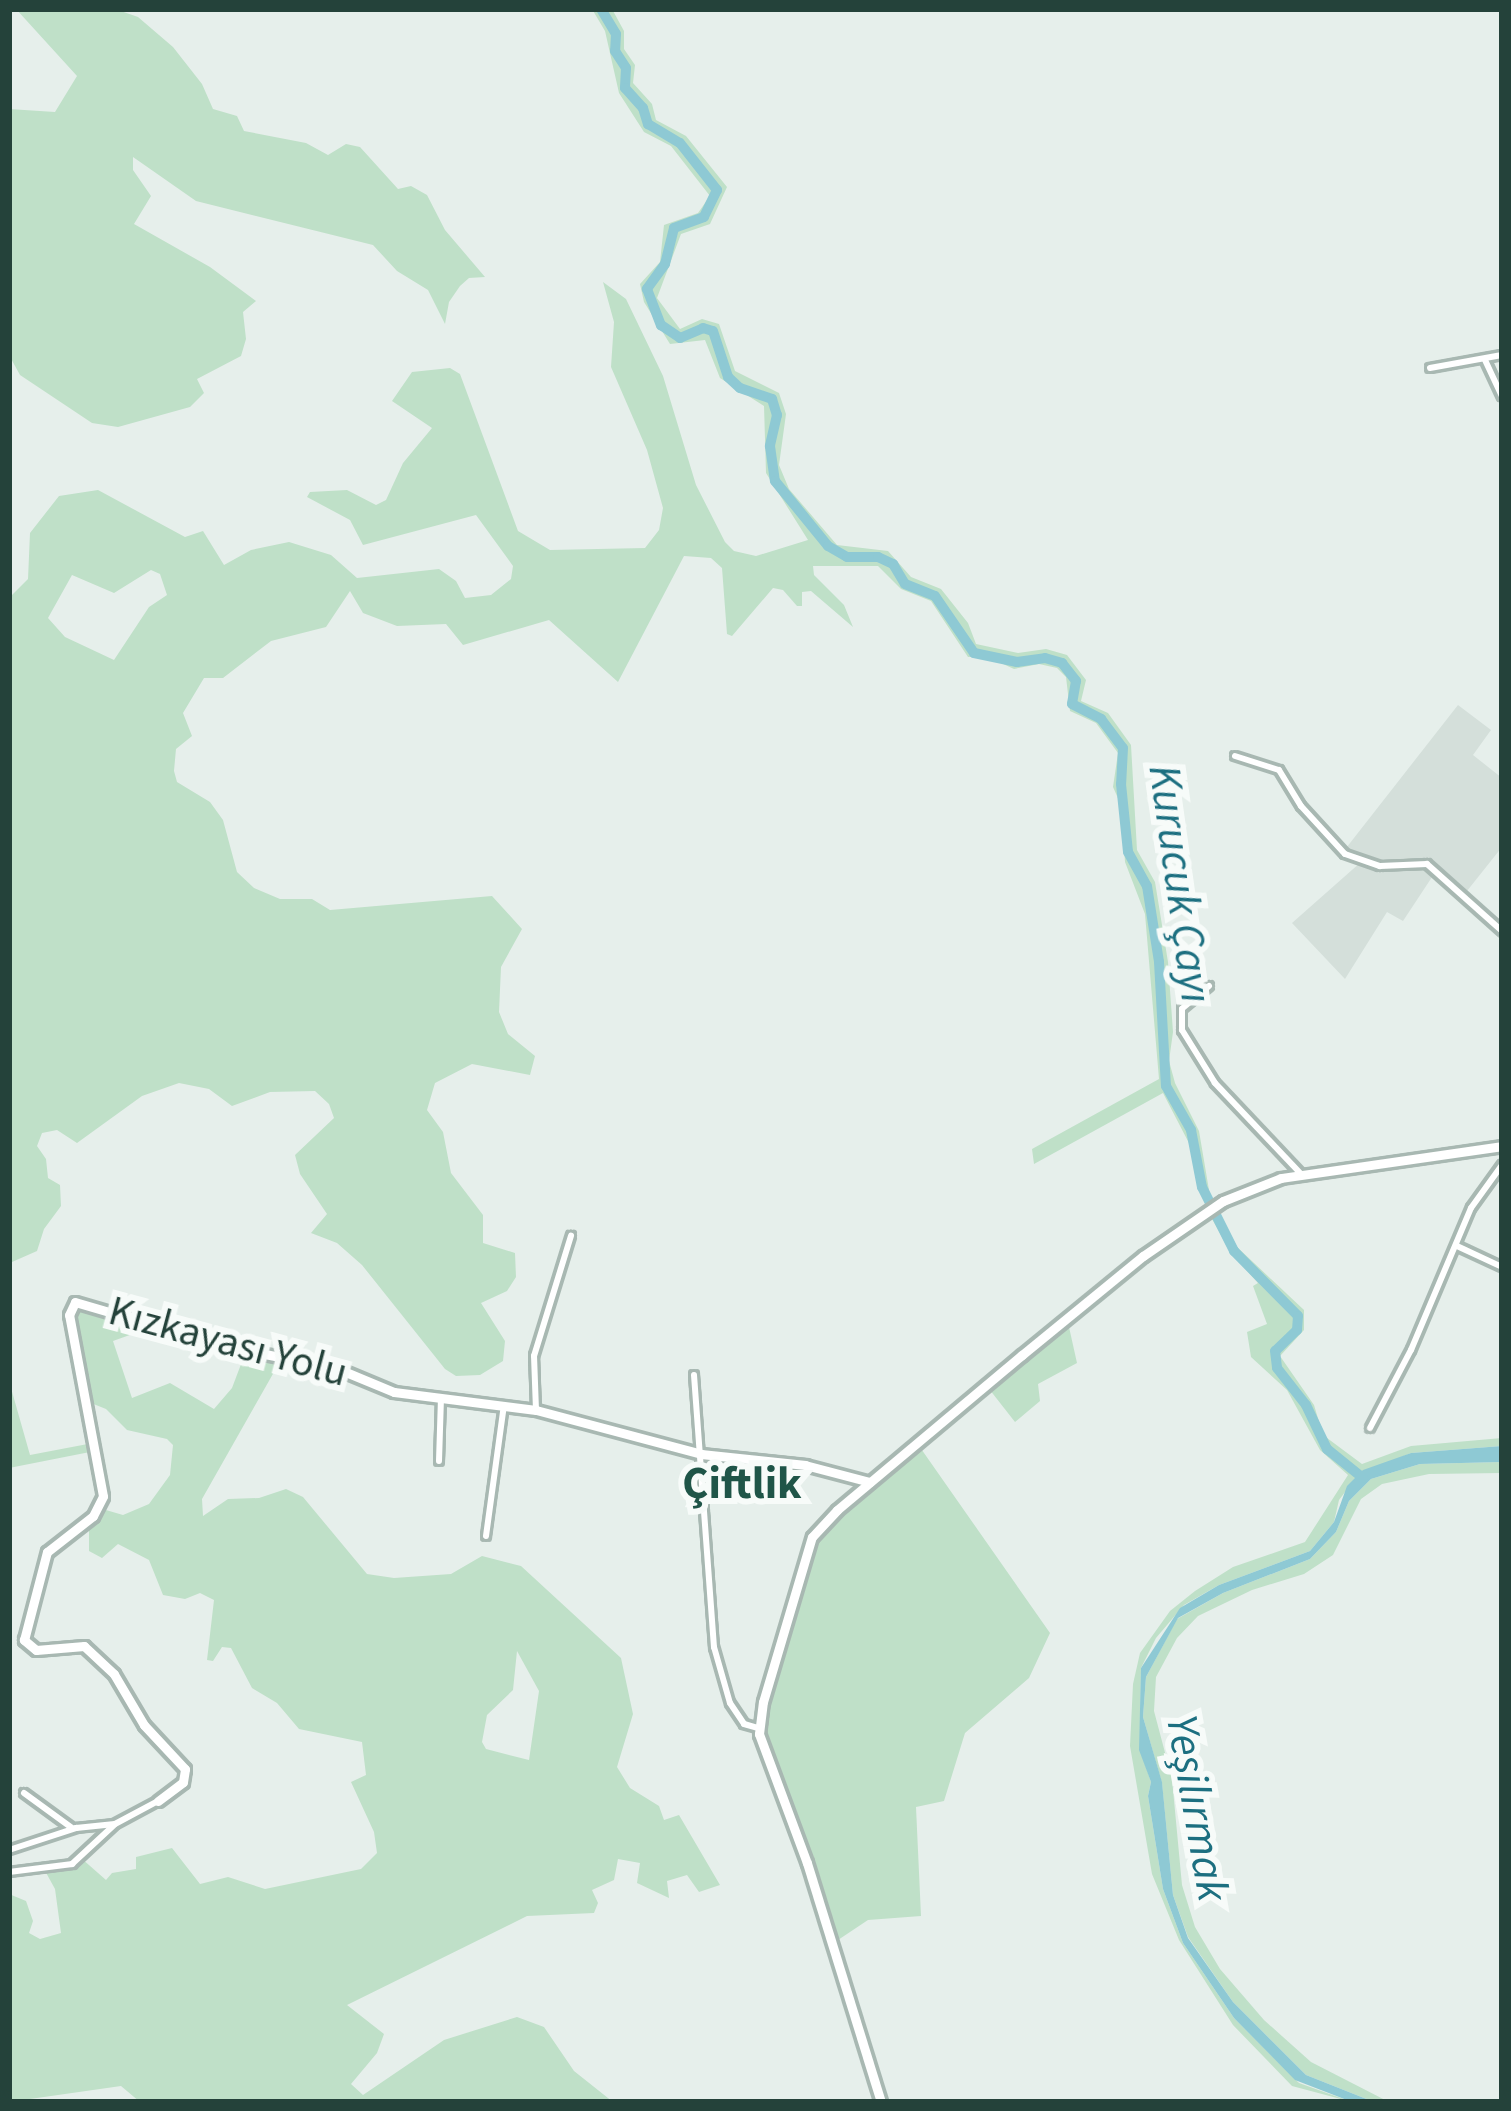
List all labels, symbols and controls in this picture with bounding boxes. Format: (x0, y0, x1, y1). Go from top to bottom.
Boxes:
water label: Kurucuk Çayı (1136, 761, 1222, 1007)
street label: Kızkayası Yolu (103, 1286, 353, 1398)
district label: Çiftlik (682, 1458, 802, 1512)
water label: Yeşilırmak (1153, 1711, 1239, 1905)

